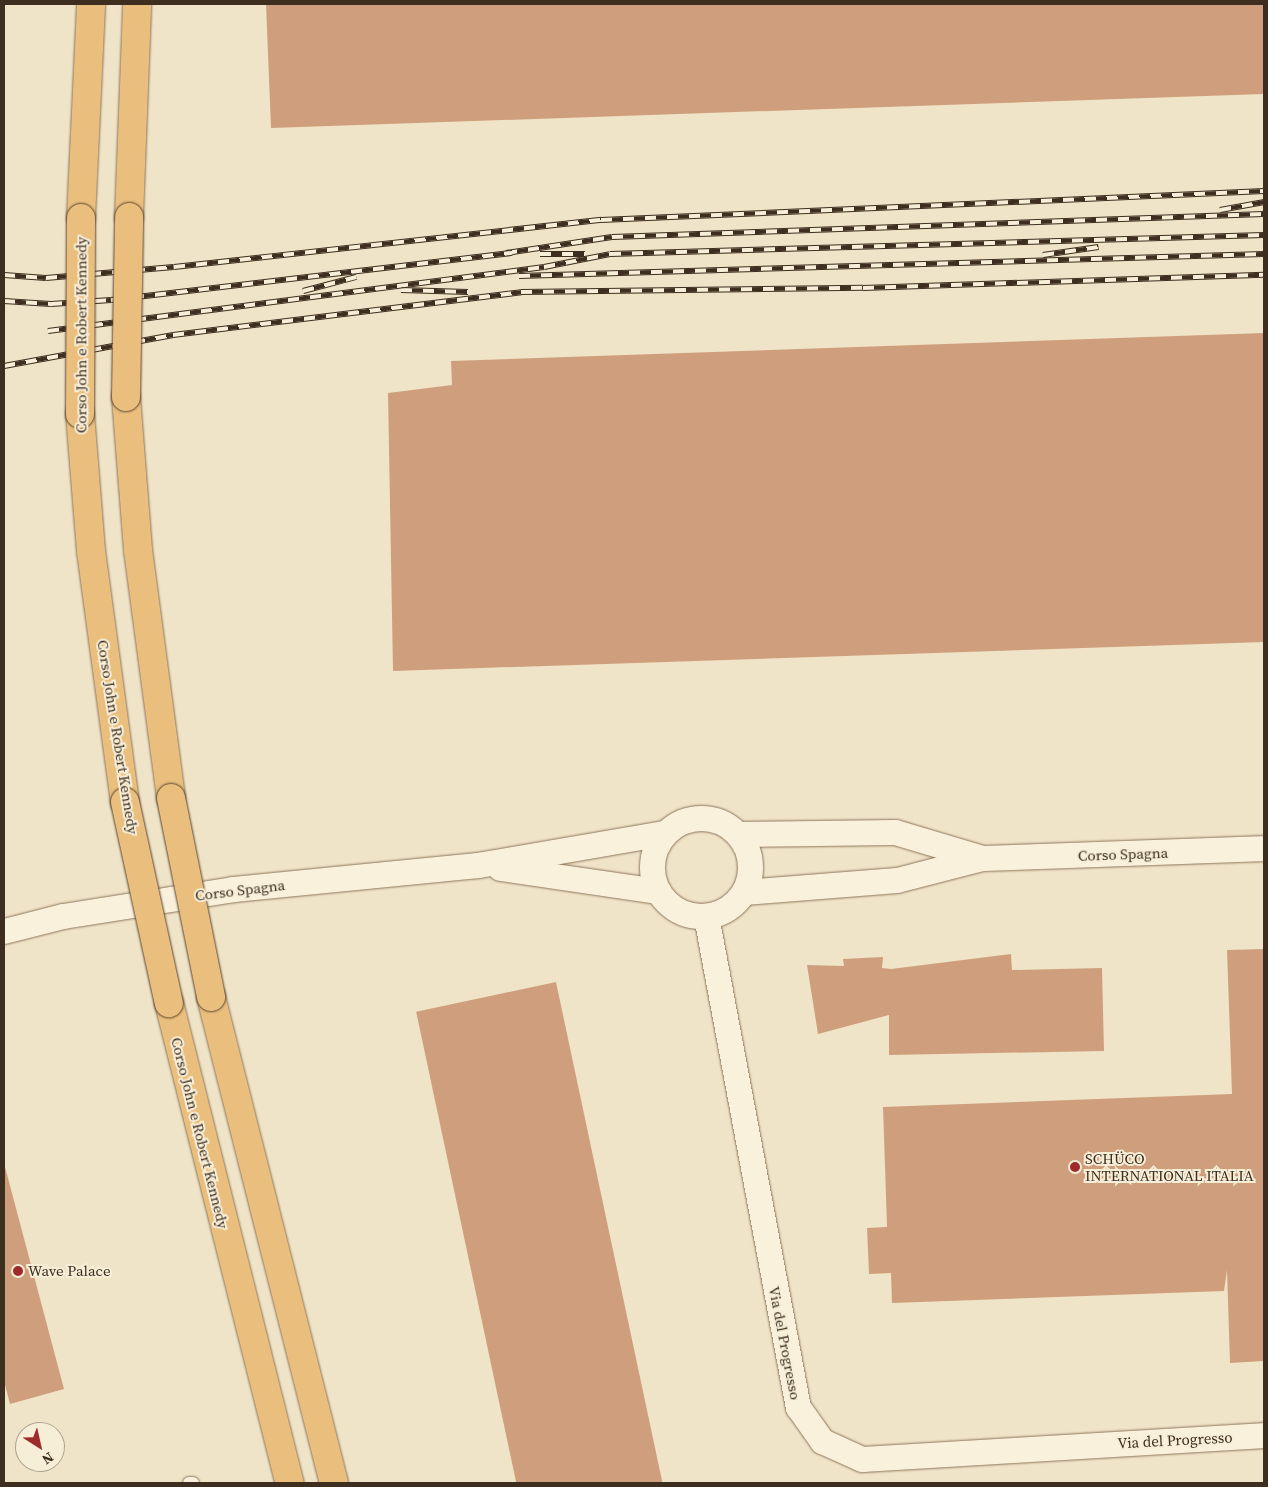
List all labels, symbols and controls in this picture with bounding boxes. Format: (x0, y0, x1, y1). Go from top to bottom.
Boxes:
street label: Corso John e Robert Kennedy (72, 237, 90, 433)
street label: Corso John e Robert Kennedy (94, 639, 142, 835)
street label: Corso Spagna (1078, 843, 1168, 865)
street label: Corso Spagna (194, 876, 286, 904)
street label: Corso John e Robert Kennedy (167, 1035, 233, 1231)
place label: SCHÜCO INTERNATIONAL ITALIA (1085, 1149, 1254, 1184)
marker: SCHÜCO INTERNATIONAL ITALIA (1069, 1161, 1081, 1173)
place label: Wave Palace (28, 1262, 111, 1280)
marker: Wave Palace (12, 1265, 24, 1277)
street label: Via del Progresso (765, 1285, 805, 1401)
north arrow (15, 1422, 65, 1472)
street label: Via del Progresso (1117, 1428, 1233, 1452)
text: N (38, 1447, 58, 1470)

